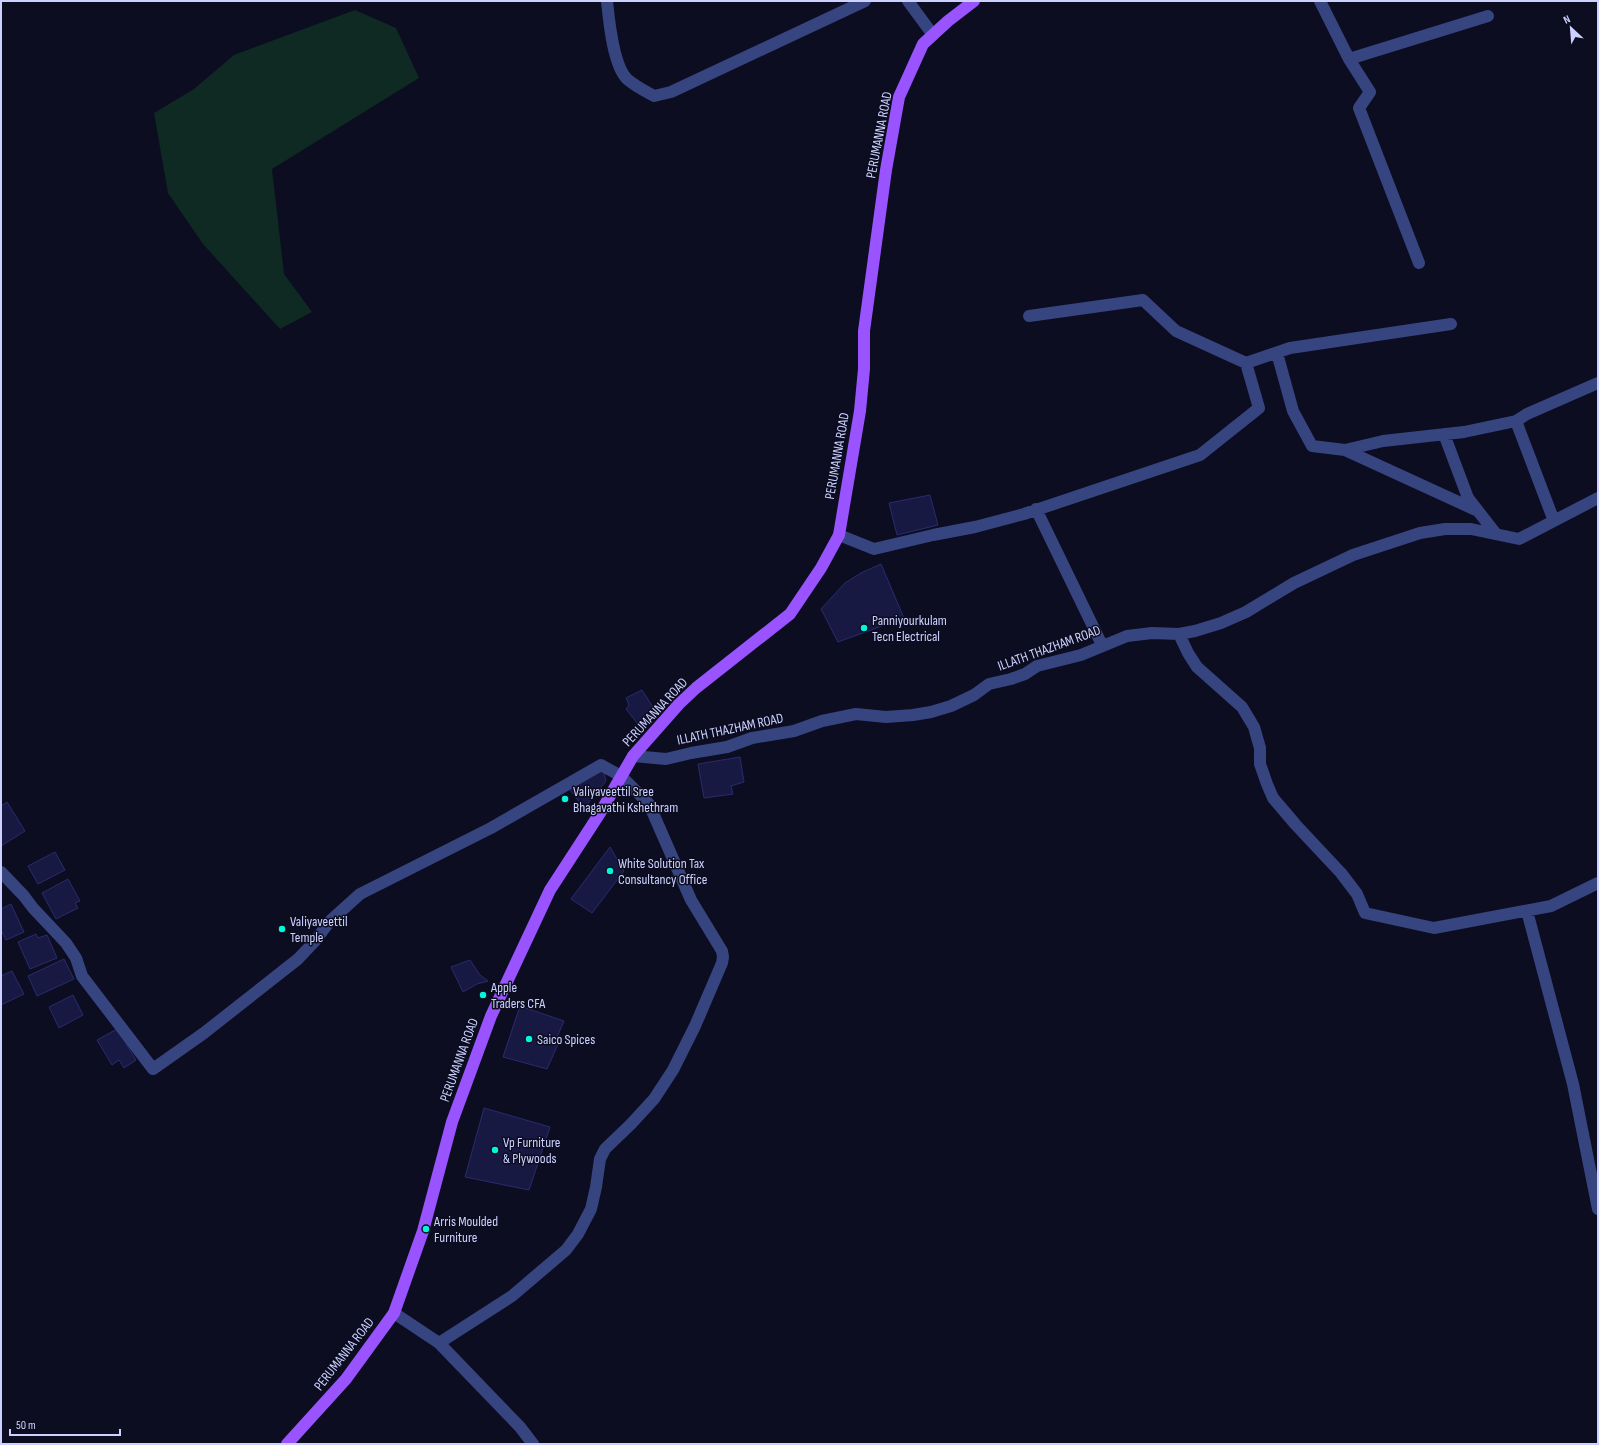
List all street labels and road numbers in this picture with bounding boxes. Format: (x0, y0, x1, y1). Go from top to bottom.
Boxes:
street label: PERUMANNA ROAD (862, 90, 896, 180)
street label: PERUMANNA ROAD (821, 411, 853, 501)
street label: ILLATH THAZHAM ROAD (995, 621, 1103, 675)
street label: PERUMANNA ROAD (619, 674, 691, 750)
street label: ILLATH THAZHAM ROAD (675, 709, 785, 749)
street label: PERUMANNA ROAD (436, 1016, 482, 1104)
street label: PERUMANNA ROAD (310, 1314, 378, 1394)

